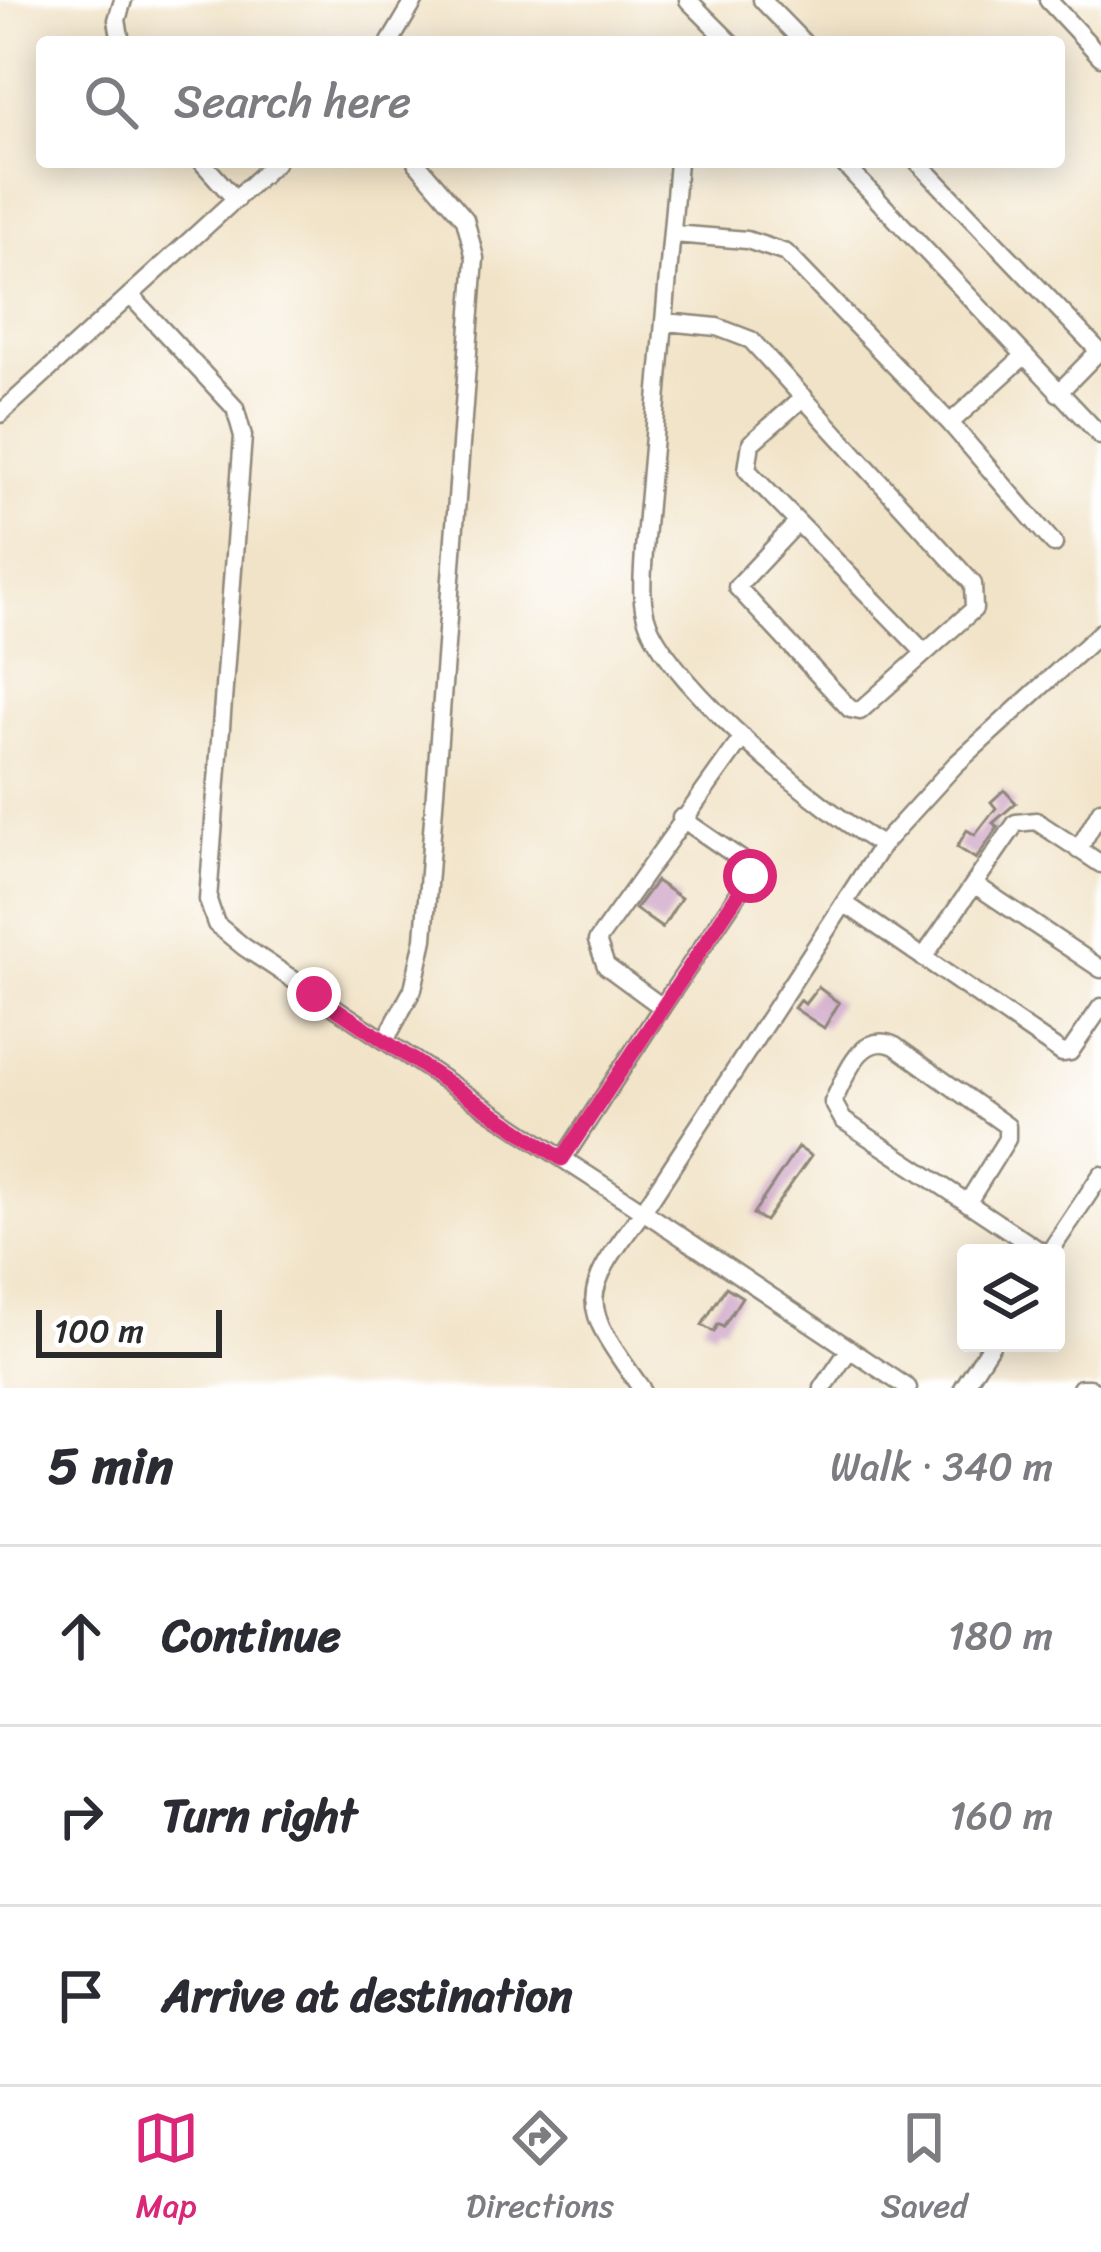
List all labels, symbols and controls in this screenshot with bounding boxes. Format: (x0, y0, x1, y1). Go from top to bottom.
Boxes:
search box (36, 36, 1065, 168)
text: Search here (174, 62, 411, 142)
icon: search (78, 69, 144, 135)
route start (723, 849, 777, 903)
route end (287, 967, 341, 1021)
map controls (957, 1244, 1065, 1352)
button: layers (957, 1244, 1065, 1352)
text: 100 m (54, 1302, 144, 1360)
scale bar (36, 1304, 222, 1357)
text: 5 min (48, 1421, 173, 1511)
text: Walk · 340 m (830, 1432, 1053, 1501)
text: Continue (162, 1596, 341, 1676)
text: 180 m (948, 1601, 1053, 1670)
icon: ahead (48, 1603, 114, 1669)
text: Turn right (162, 1776, 357, 1856)
text: 160 m (949, 1781, 1053, 1850)
icon: right (48, 1783, 114, 1849)
text: Arrive at destination (162, 1956, 572, 2036)
icon: arrive (48, 1963, 114, 2029)
tab: Map (133, 2105, 199, 2235)
tab: Directions (466, 2105, 614, 2235)
tab: Saved (881, 2105, 968, 2235)

